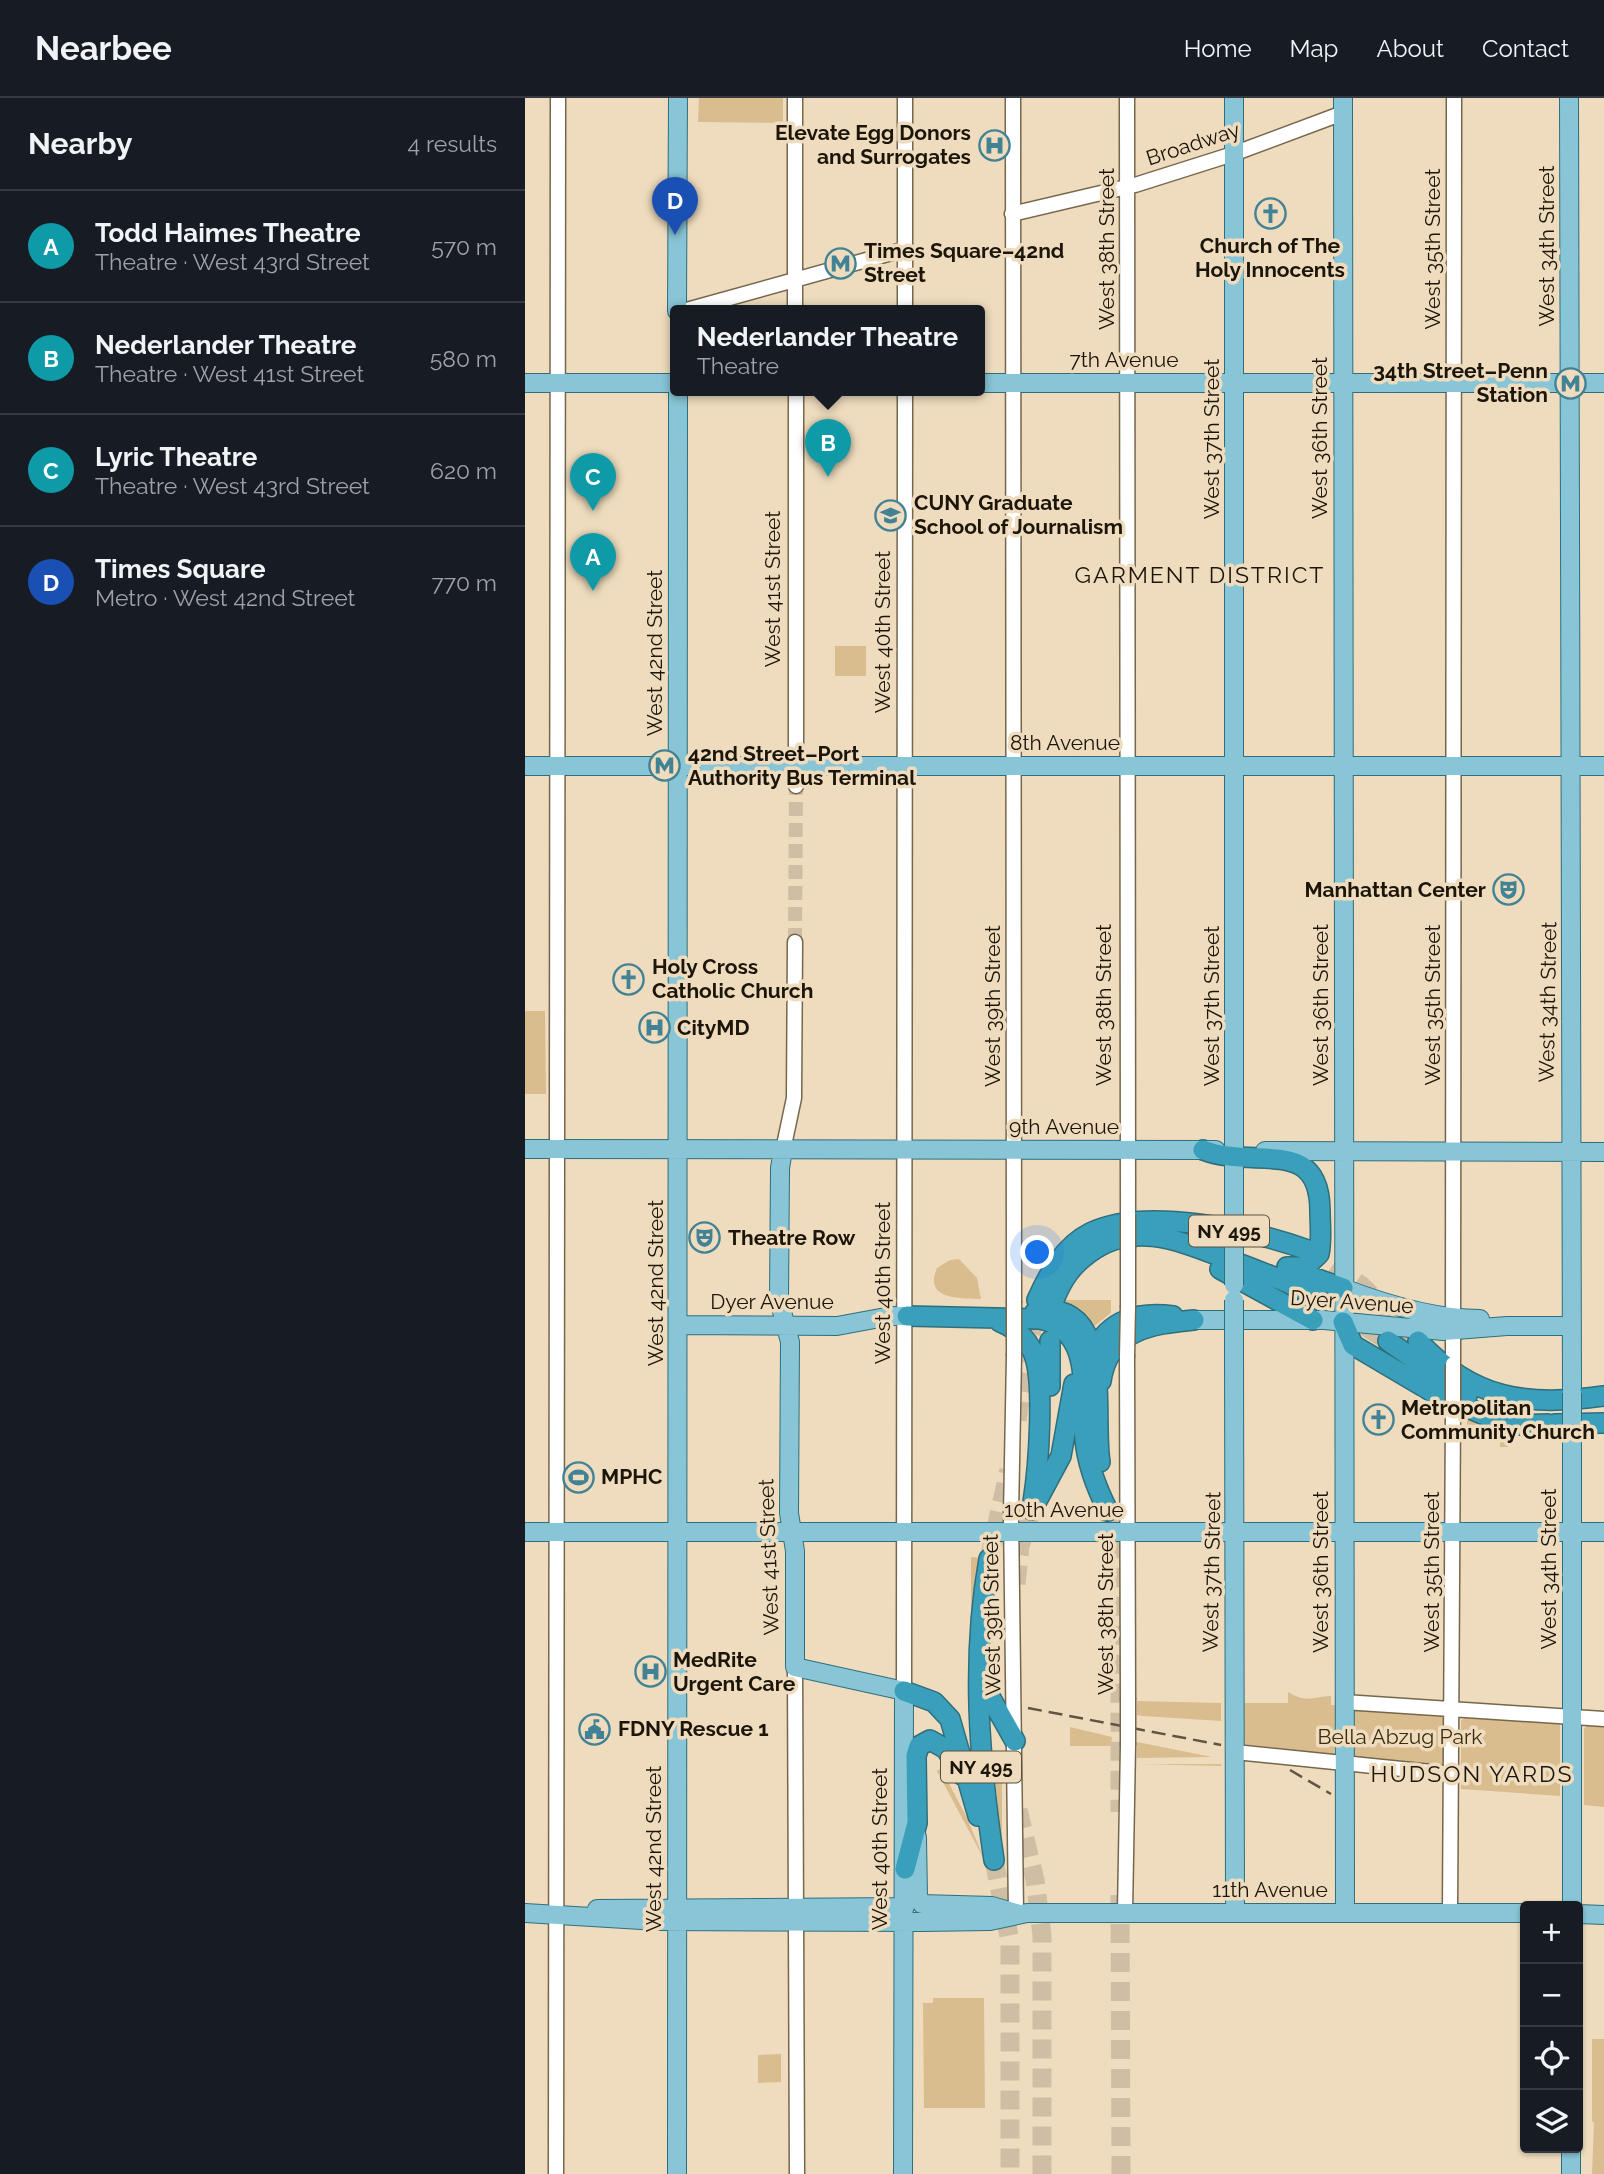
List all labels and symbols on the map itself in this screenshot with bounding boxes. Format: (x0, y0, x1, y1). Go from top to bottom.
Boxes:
street label: Broadway (1143, 117, 1243, 170)
place label: Elevate Egg Donors and Surrogates (775, 120, 971, 169)
hospital icon: Elevate Egg Donors and Surrogates (977, 128, 1011, 162)
street label: West 34th Street (1534, 166, 1559, 326)
street label: West 38th Street (1094, 168, 1119, 330)
street label: West 35th Street (1420, 169, 1445, 329)
pin: D (652, 177, 698, 235)
church icon: Church of The Holy Innocents (1253, 197, 1287, 231)
place label: Church of The Holy Innocents (1195, 233, 1345, 282)
place label: Times Square–42nd Street (864, 238, 1064, 287)
metro station icon: Times Square–42nd Street (824, 246, 858, 280)
street label: 7th Avenue (1070, 347, 1178, 372)
street label: West 36th Street (1307, 357, 1332, 519)
place label: 34th Street–Penn Station (1373, 358, 1548, 407)
street label: West 37th Street (1199, 359, 1224, 519)
metro station icon: 34th Street–Penn Station (1554, 366, 1588, 400)
pin: B (805, 419, 851, 477)
pin: C (570, 453, 616, 511)
place label: CUNY Graduate School of Journalism (914, 490, 1123, 539)
school or university icon: CUNY Graduate School of Journalism (874, 498, 908, 532)
street label: West 41st Street (760, 511, 785, 667)
pin: A (570, 533, 616, 591)
street label: West 40th Street (870, 551, 895, 713)
district label: GARMENT DISTRICT (1075, 561, 1325, 588)
street label: West 42nd Street (642, 570, 667, 736)
street label: 8th Avenue (1010, 730, 1120, 755)
place label: 42nd Street–Port Authority Bus Terminal (688, 741, 916, 790)
metro station icon: 42nd Street–Port Authority Bus Terminal (648, 749, 682, 783)
theatre icon: Manhattan Center (1492, 873, 1526, 907)
place label: Manhattan Center (1305, 877, 1486, 902)
street label: West 34th Street (1534, 921, 1561, 1083)
street label: West 38th Street (1091, 924, 1116, 1086)
street label: West 36th Street (1308, 924, 1333, 1086)
street label: West 39th Street (980, 925, 1005, 1087)
street label: West 35th Street (1420, 925, 1445, 1085)
street label: West 37th Street (1199, 926, 1224, 1086)
place label: Holy Cross Catholic Church (652, 954, 813, 1003)
church icon: Holy Cross Catholic Church (612, 962, 646, 996)
hospital icon: CityMD (637, 1011, 671, 1045)
place label: CityMD (677, 1015, 750, 1040)
street label: 9th Avenue (1009, 1114, 1119, 1139)
street label: West 42nd Street (643, 1200, 668, 1366)
street label: West 40th Street (870, 1202, 895, 1364)
road number: NY 495 (1189, 1216, 1269, 1246)
theatre icon: Theatre Row (688, 1221, 722, 1255)
place label: Theatre Row (728, 1225, 856, 1250)
your location (1020, 1235, 1054, 1269)
street label: Dyer Avenue (1290, 1285, 1415, 1318)
street label: Dyer Avenue (710, 1289, 834, 1314)
place label: Metropolitan Community Church (1401, 1395, 1595, 1444)
church icon: Metropolitan Community Church (1361, 1403, 1395, 1437)
sports icon: MPHC (561, 1460, 595, 1494)
place label: MPHC (601, 1464, 662, 1489)
street label: West 41st Street (753, 1478, 784, 1636)
street label: West 34th Street (1536, 1489, 1561, 1649)
street label: West 37th Street (1198, 1491, 1225, 1653)
street label: West 36th Street (1308, 1491, 1333, 1653)
street label: West 35th Street (1419, 1492, 1444, 1652)
street label: 10th Avenue (1004, 1497, 1124, 1522)
street label: West 38th Street (1093, 1533, 1118, 1695)
street label: West 39th Street (978, 1534, 1005, 1696)
place label: MedRite Urgent Care (673, 1647, 796, 1696)
hospital icon: MedRite Urgent Care (633, 1655, 667, 1689)
public building icon: FDNY Rescue 1 (578, 1712, 612, 1746)
place label: FDNY Rescue 1 (618, 1716, 769, 1741)
park label: Bella Abzug Park (1318, 1724, 1482, 1749)
road number: NY 495 (941, 1751, 1021, 1782)
district label: HUDSON YARDS (1371, 1760, 1573, 1787)
street label: West 42nd Street (641, 1766, 666, 1932)
street label: West 40th Street (867, 1768, 892, 1930)
street label: 11th Avenue (1212, 1877, 1328, 1902)

